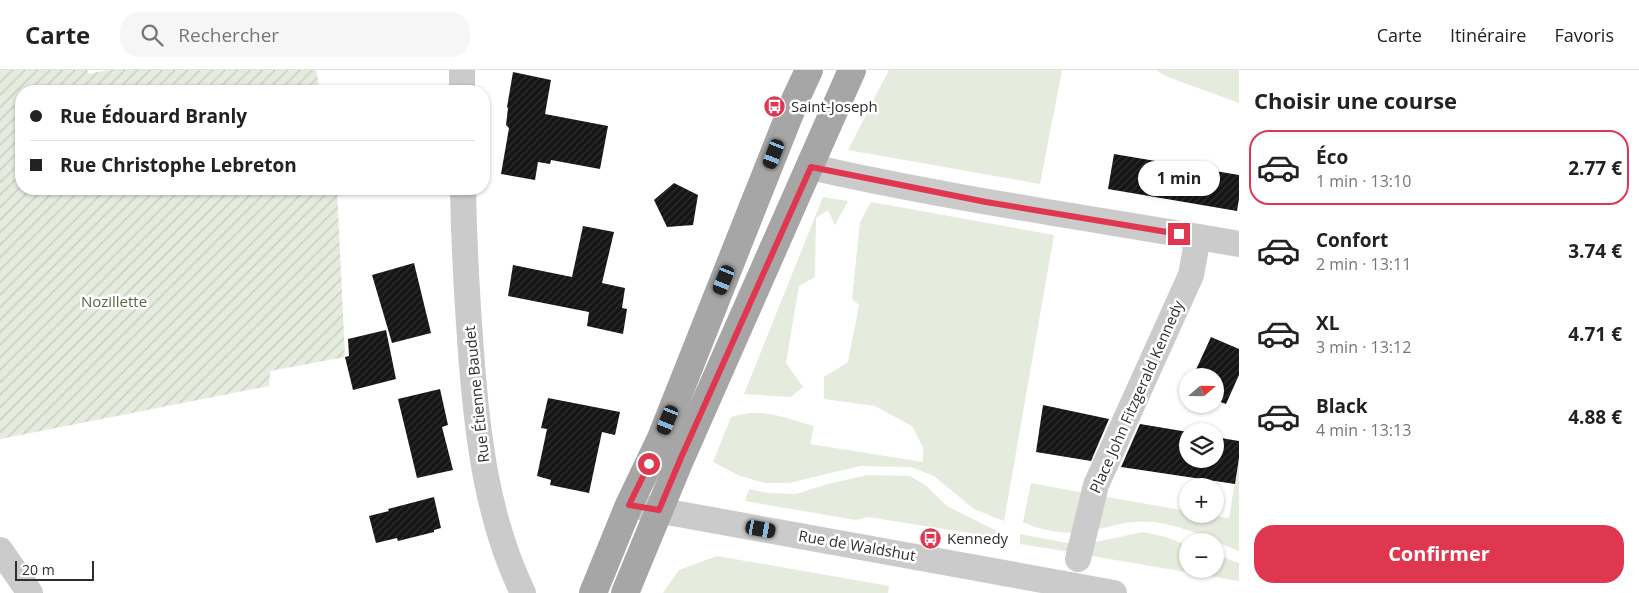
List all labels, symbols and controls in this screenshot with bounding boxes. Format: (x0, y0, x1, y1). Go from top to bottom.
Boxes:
search box (120, 12, 470, 57)
text: Carte (25, 18, 90, 51)
icon: search (138, 21, 166, 49)
text: Rechercher (178, 22, 279, 48)
text: Carte (1377, 23, 1422, 47)
text: Itinéraire (1450, 23, 1526, 47)
text: Favoris (1554, 23, 1614, 47)
text: Choisir une course (1254, 85, 1457, 115)
bus stop icon: Saint-Joseph (763, 95, 787, 119)
place label: Saint-Joseph (791, 96, 878, 116)
text: Rue Édouard Branly (60, 103, 247, 129)
car (761, 137, 786, 171)
text: Éco (1316, 144, 1348, 170)
icon: car (1256, 145, 1301, 190)
text: Rue Christophe Lebreton (60, 152, 297, 178)
text: 2.77 € (1568, 155, 1622, 181)
callout: 1 min (1138, 161, 1220, 196)
text: 1 min (1157, 167, 1201, 189)
text: 1 min · 13:10 (1316, 170, 1411, 192)
route end (1168, 223, 1190, 245)
text: Confort (1316, 227, 1388, 253)
icon: car (1256, 228, 1301, 273)
text: 3.74 € (1568, 238, 1622, 264)
text: 2 min · 13:11 (1316, 253, 1411, 275)
car (711, 263, 736, 297)
park label: Nozillette (81, 291, 147, 311)
street label: Place John Fitzgerald Kennedy (1084, 297, 1188, 496)
text: XL (1316, 310, 1339, 336)
icon: car (1256, 311, 1301, 356)
text: 4.71 € (1568, 321, 1622, 347)
street label: Rue Étienne Baudet (459, 325, 493, 464)
text: 3 min · 13:12 (1316, 336, 1411, 358)
north arrow (1179, 368, 1224, 412)
map controls (1179, 368, 1224, 578)
text: Black (1316, 393, 1368, 419)
icon: car (1256, 394, 1301, 439)
car (655, 403, 680, 437)
text: 4.88 € (1568, 404, 1622, 430)
text: 4 min · 13:13 (1316, 419, 1411, 441)
button: layers (1179, 423, 1224, 468)
route start (638, 453, 660, 475)
button: + (1179, 478, 1224, 523)
car (744, 519, 777, 539)
street label: Rue de Waldshut (797, 525, 917, 565)
button: Confirmer (1254, 525, 1624, 583)
bus stop icon: Kennedy (919, 527, 943, 551)
place label: Kennedy (947, 528, 1009, 548)
button: − (1179, 533, 1224, 578)
scale bar (15, 558, 94, 581)
text: 20 m (22, 560, 55, 579)

